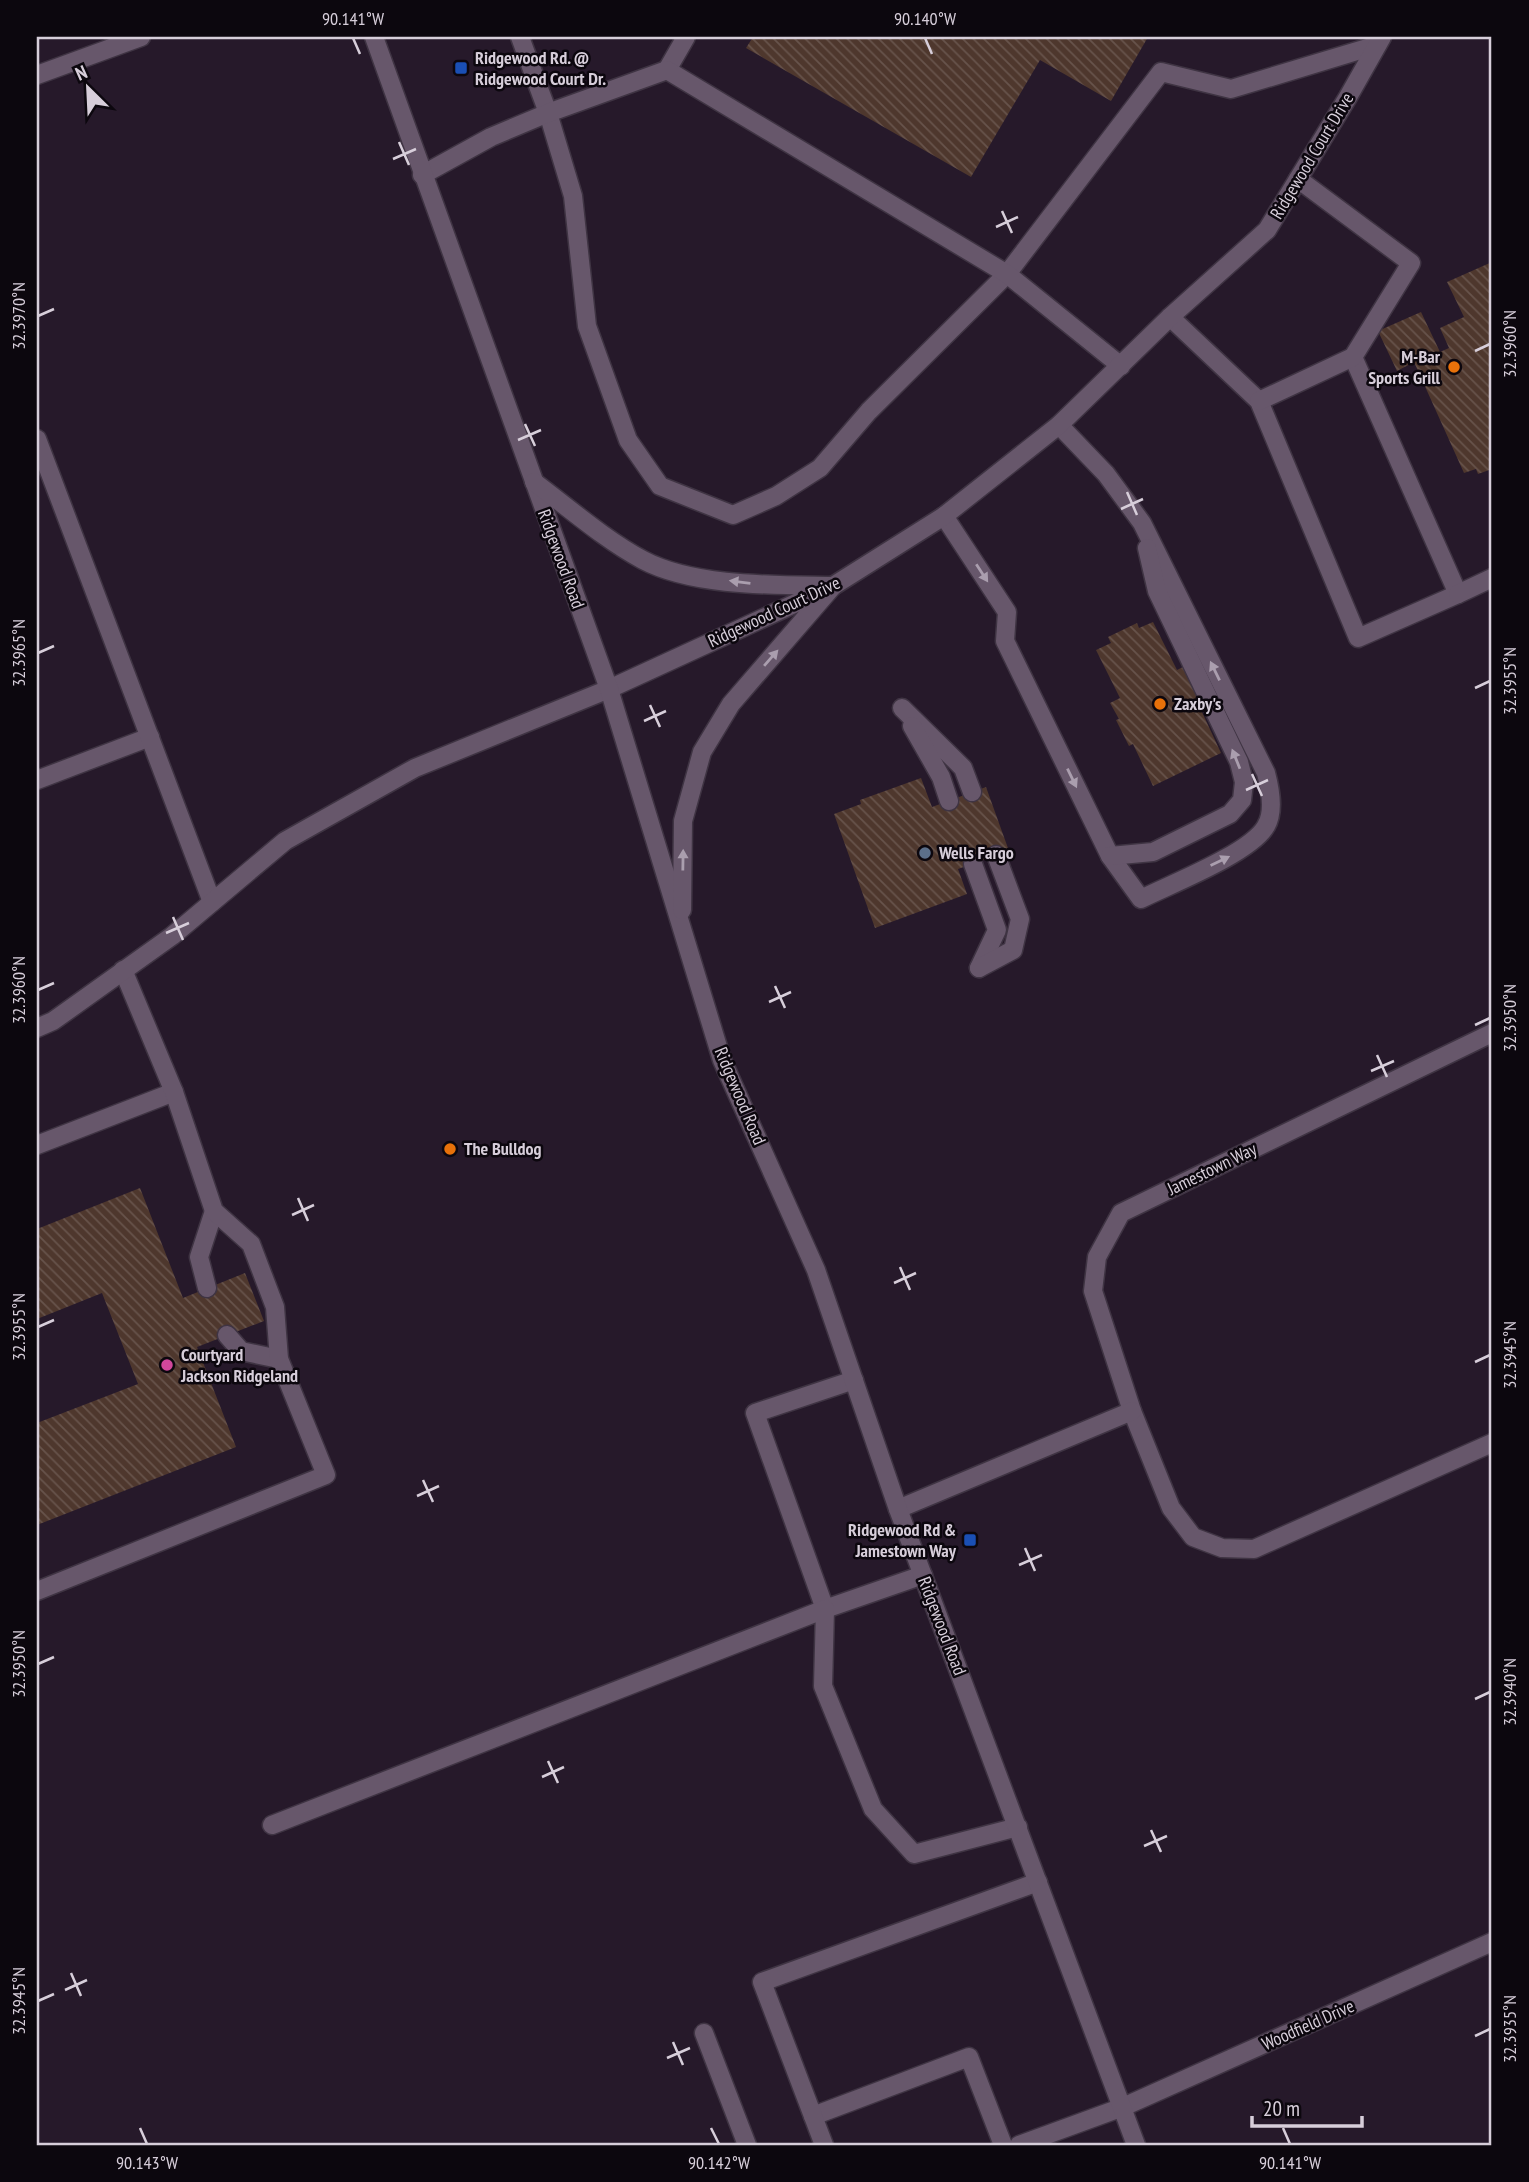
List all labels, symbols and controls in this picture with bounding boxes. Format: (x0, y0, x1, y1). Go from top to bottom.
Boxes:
text: 90.141°W (322, 7, 384, 30)
text: 90.140°W (894, 7, 956, 30)
place label: Ridgewood Rd. @ Ridgewood Court Dr. (475, 46, 606, 90)
north arrow (52, 52, 122, 122)
text: N (72, 59, 91, 86)
marker: Ridgewood Rd. @ Ridgewood Court Dr. (453, 60, 469, 76)
street label: Ridgewood Court Drive (1265, 88, 1358, 223)
text: 32.3970°N (7, 282, 30, 350)
text: 32.3960°N (1498, 310, 1521, 378)
place label: M-Bar Sports Grill (1368, 345, 1441, 389)
marker: M-Bar Sports Grill (1446, 359, 1462, 375)
street label: Ridgewood Road (533, 506, 590, 612)
one-way arrow (976, 563, 989, 583)
street label: Ridgewood Court Drive (704, 571, 844, 652)
one-way arrow (729, 576, 751, 587)
text: 32.3965°N (7, 619, 30, 687)
text: 32.3955°N (1498, 647, 1521, 715)
one-way arrow (763, 649, 778, 666)
one-way arrow (1210, 661, 1221, 681)
place label: Zaxby's (1174, 692, 1221, 715)
marker: Zaxby's (1152, 696, 1168, 712)
one-way arrow (1230, 748, 1241, 769)
one-way arrow (1066, 768, 1077, 788)
place label: Wells Fargo (938, 841, 1014, 864)
marker: Wells Fargo (917, 845, 933, 861)
one-way arrow (677, 848, 688, 870)
one-way arrow (1210, 855, 1230, 866)
text: 32.3960°N (7, 956, 30, 1024)
text: 32.3950°N (1498, 984, 1521, 1052)
street label: Ridgewood Road (710, 1044, 771, 1148)
place label: The Bulldog (464, 1137, 542, 1160)
street label: Jamestown Way (1162, 1137, 1260, 1201)
marker: The Bulldog (442, 1141, 458, 1157)
text: 32.3955°N (7, 1293, 30, 1361)
text: 32.3945°N (1498, 1321, 1521, 1389)
place label: Courtyard Jackson Ridgeland (180, 1343, 298, 1387)
marker: Courtyard Jackson Ridgeland (159, 1357, 175, 1373)
place label: Ridgewood Rd & Jamestown Way (848, 1518, 957, 1562)
marker: Ridgewood Rd & Jamestown Way (962, 1532, 978, 1548)
street label: Ridgewood Road (913, 1573, 972, 1678)
text: 32.3950°N (7, 1630, 30, 1698)
text: 32.3940°N (1498, 1658, 1521, 1726)
text: 32.3945°N (7, 1967, 30, 2035)
street label: Woodfield Drive (1258, 1994, 1358, 2055)
text: 32.3935°N (1498, 1995, 1521, 2063)
scale bar (1252, 2084, 1363, 2128)
text: 20 m (1263, 2095, 1300, 2122)
text: 90.143°W (116, 2151, 178, 2174)
text: 90.142°W (688, 2151, 750, 2174)
text: 90.141°W (1259, 2151, 1321, 2174)

